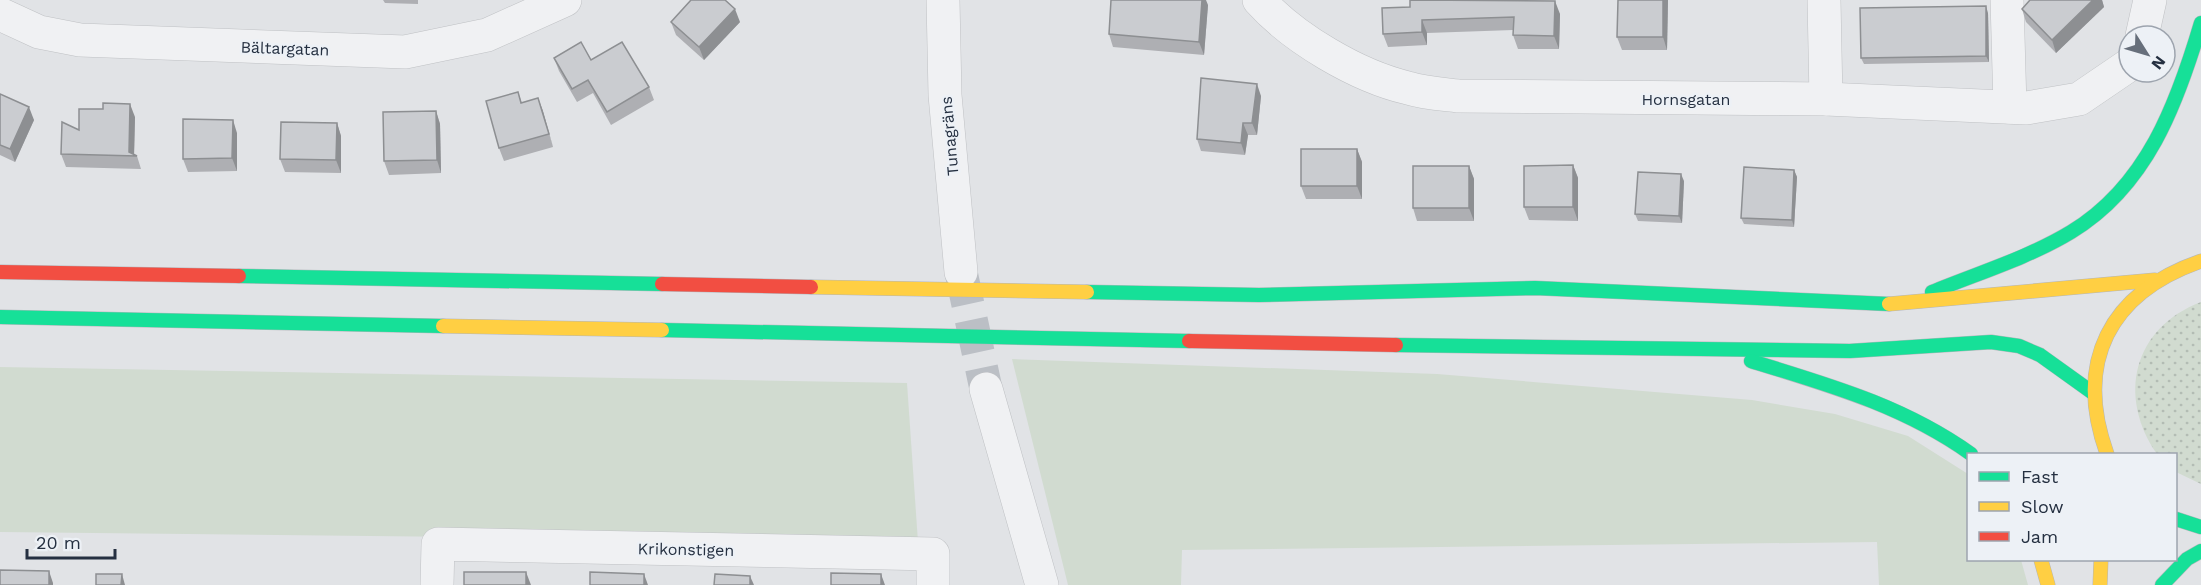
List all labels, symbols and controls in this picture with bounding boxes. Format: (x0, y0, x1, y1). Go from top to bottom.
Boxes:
north arrow (2117, 24, 2177, 84)
street label: Bältargatan (240, 37, 330, 60)
text: N (2147, 52, 2170, 73)
street label: Hornsgatan (1642, 90, 1731, 109)
street label: Tunagräns (937, 95, 962, 176)
legend (1967, 453, 2177, 561)
text: Fast (2021, 466, 2059, 487)
text: Slow (2021, 496, 2064, 517)
scale bar (27, 522, 116, 560)
text: Jam (2021, 526, 2058, 547)
text: 20 m (36, 532, 81, 553)
street label: Krikonstigen (638, 539, 734, 560)

